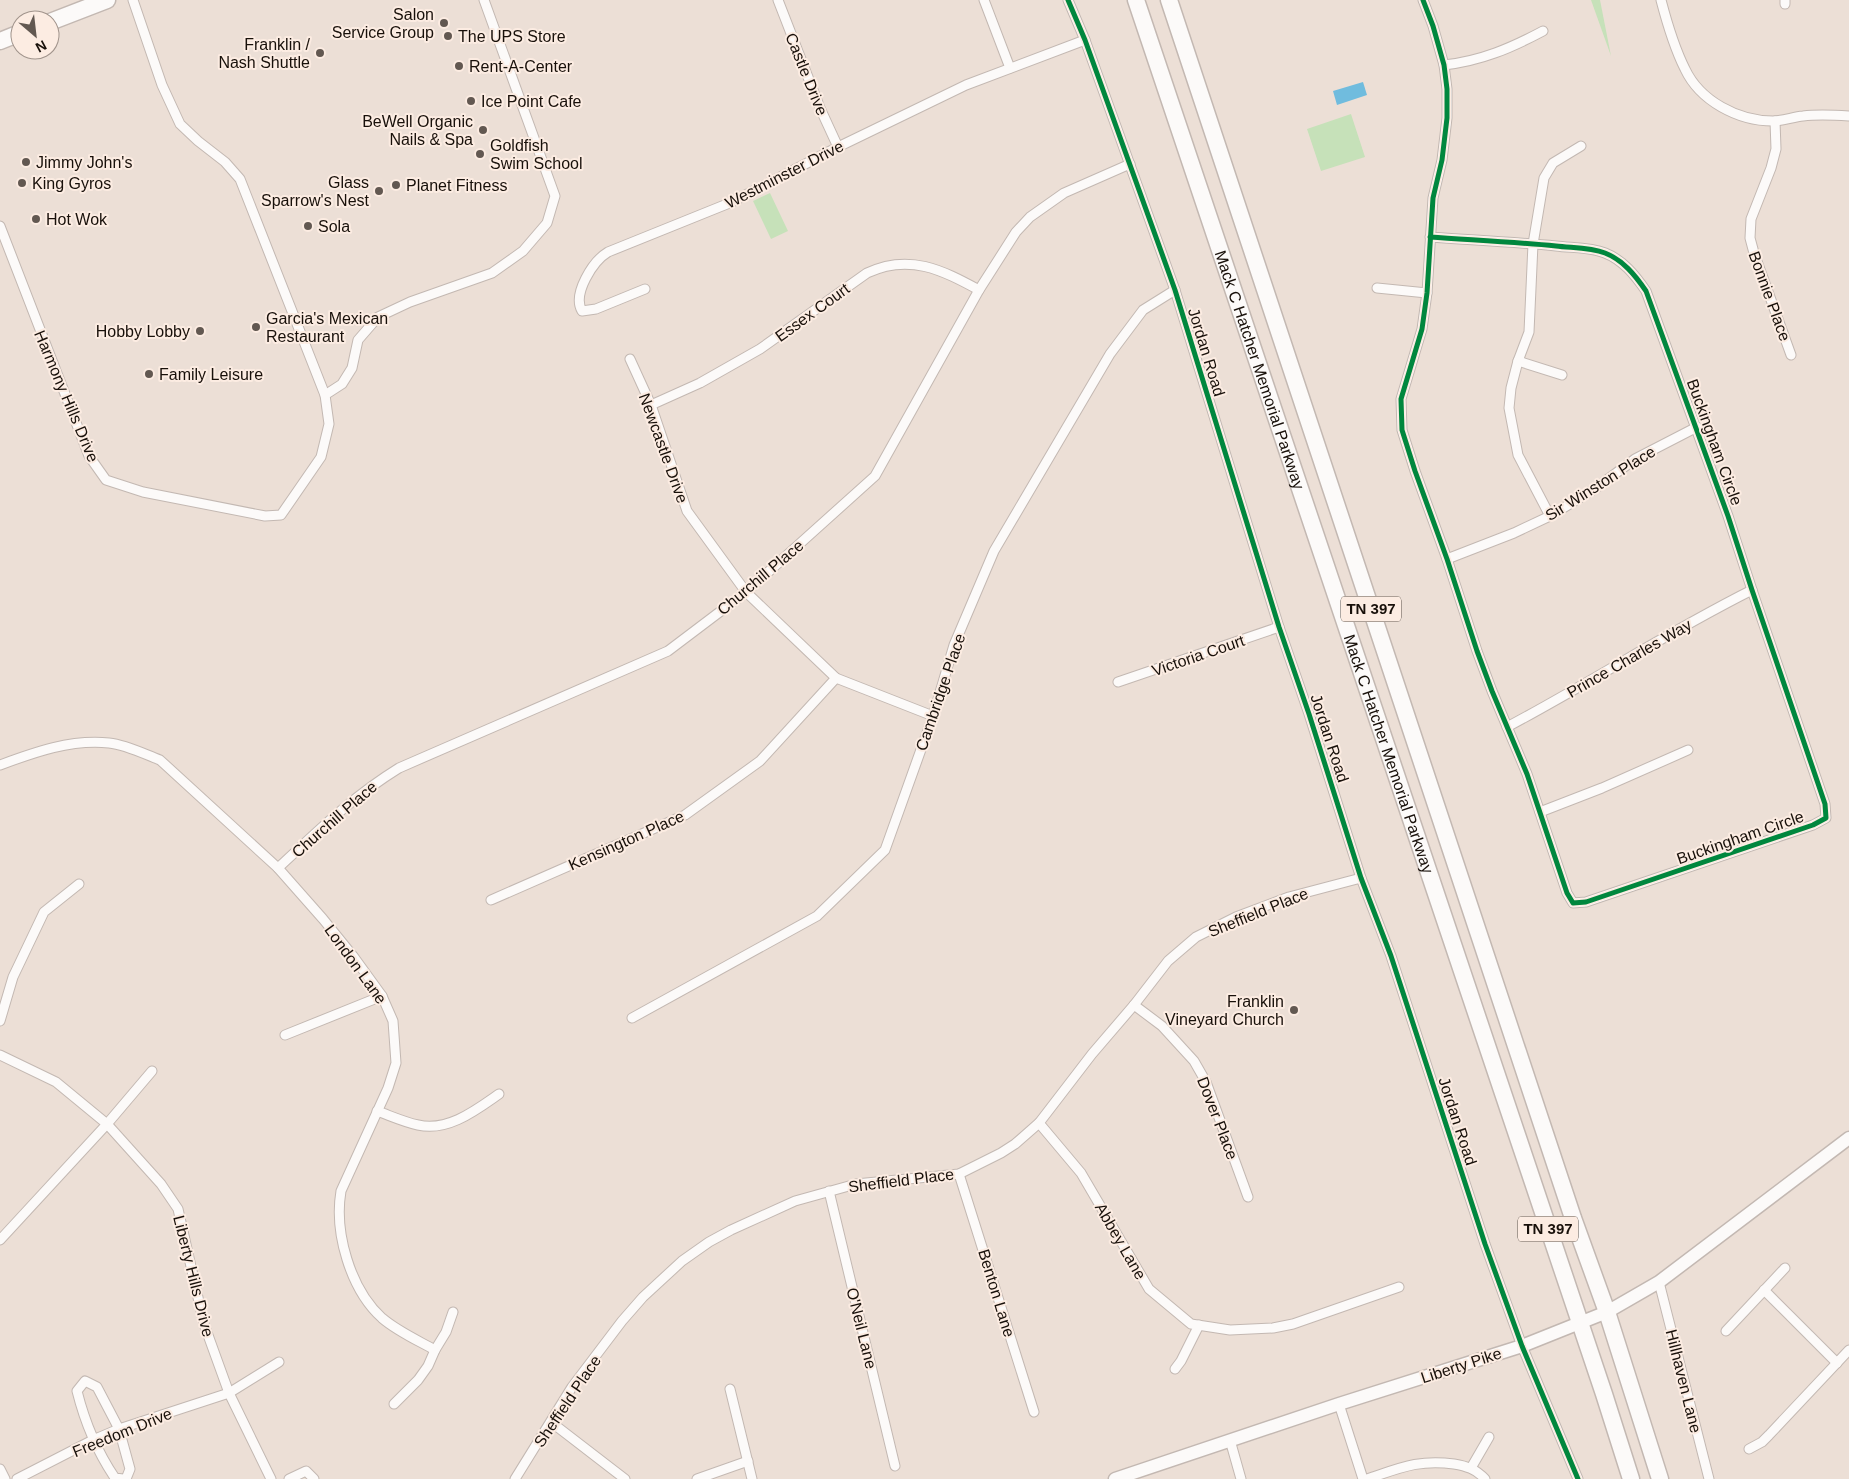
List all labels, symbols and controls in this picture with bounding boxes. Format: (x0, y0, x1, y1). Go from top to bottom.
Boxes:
place label: Salon Service Group (332, 6, 434, 41)
north arrow (10, 10, 60, 60)
marker: Salon Service Group (438, 17, 450, 29)
place label: The UPS Store (458, 28, 566, 45)
marker: The UPS Store (442, 30, 454, 42)
street label: Castle Drive (782, 31, 831, 118)
place label: Franklin / Nash Shuttle (218, 36, 311, 71)
text: N (33, 37, 49, 56)
marker: Franklin / Nash Shuttle (314, 47, 326, 59)
place label: Rent-A-Center (469, 58, 573, 75)
marker: Rent-A-Center (453, 60, 465, 72)
place label: Ice Point Cafe (481, 93, 582, 110)
marker: Ice Point Cafe (465, 95, 477, 107)
place label: BeWell Organic Nails & Spa (362, 113, 473, 148)
marker: BeWell Organic Nails & Spa (477, 124, 489, 136)
place label: Goldfish Swim School (490, 137, 582, 172)
street label: Westminster Drive (722, 137, 846, 212)
marker: Goldfish Swim School (474, 148, 486, 160)
place label: Jimmy John's (36, 154, 132, 171)
marker: Jimmy John's (20, 156, 32, 168)
place label: Glass Sparrow's Nest (261, 174, 370, 209)
place label: King Gyros (32, 175, 111, 192)
marker: King Gyros (16, 177, 28, 189)
place label: Planet Fitness (406, 177, 507, 194)
marker: Planet Fitness (390, 179, 402, 191)
marker: Glass Sparrow's Nest (373, 185, 385, 197)
place label: Hot Wok (46, 211, 108, 228)
marker: Hot Wok (30, 213, 42, 225)
place label: Sola (318, 218, 350, 235)
marker: Sola (302, 220, 314, 232)
street label: Mack C Hatcher Memorial Parkway (1212, 248, 1308, 491)
street label: Bonnie Place (1745, 249, 1794, 343)
street label: Essex Court (772, 280, 853, 345)
street label: Jordan Road (1185, 306, 1228, 398)
place label: Garcia's Mexican Restaurant (266, 310, 388, 345)
marker: Garcia's Mexican Restaurant (250, 321, 262, 333)
place label: Hobby Lobby (96, 323, 190, 340)
marker: Hobby Lobby (194, 325, 206, 337)
street label: Harmony Hills Drive (31, 328, 102, 465)
place label: Family Leisure (159, 366, 263, 383)
marker: Family Leisure (143, 368, 155, 380)
street label: Buckingham Circle (1684, 377, 1745, 508)
street label: Newcastle Drive (636, 391, 691, 505)
street label: Sir Winston Place (1542, 443, 1658, 524)
street label: Churchill Place (714, 537, 807, 618)
road number: TN 397 (1341, 596, 1401, 622)
street label: Prince Charles Way (1564, 616, 1694, 701)
street label: Cambridge Place (912, 631, 969, 753)
street label: Victoria Court (1150, 632, 1247, 679)
street label: Mack C Hatcher Memorial Parkway (1341, 632, 1437, 875)
street label: Jordan Road (1307, 692, 1352, 784)
street label: Churchill Place (288, 778, 380, 861)
street label: Kensington Place (566, 807, 687, 874)
street label: Buckingham Circle (1674, 808, 1806, 867)
street label: Sheffield Place (1206, 885, 1311, 940)
street label: London Lane (321, 922, 390, 1007)
place label: Franklin Vineyard Church (1165, 993, 1284, 1028)
marker: Franklin Vineyard Church (1288, 1004, 1300, 1016)
street label: Dover Place (1194, 1074, 1241, 1162)
street label: Jordan Road (1435, 1075, 1480, 1167)
street label: Sheffield Place (847, 1166, 955, 1195)
street label: Abbey Lane (1092, 1200, 1149, 1283)
street label: Liberty Hills Drive (170, 1214, 217, 1339)
road number: TN 397 (1518, 1216, 1578, 1242)
street label: Benton Lane (975, 1247, 1018, 1339)
street label: O'Neil Lane (843, 1286, 880, 1371)
street label: Hillhaven Lane (1662, 1328, 1705, 1435)
street label: Liberty Pike (1419, 1344, 1504, 1386)
street label: Sheffield Place (531, 1352, 604, 1450)
street label: Freedom Drive (70, 1405, 175, 1460)

